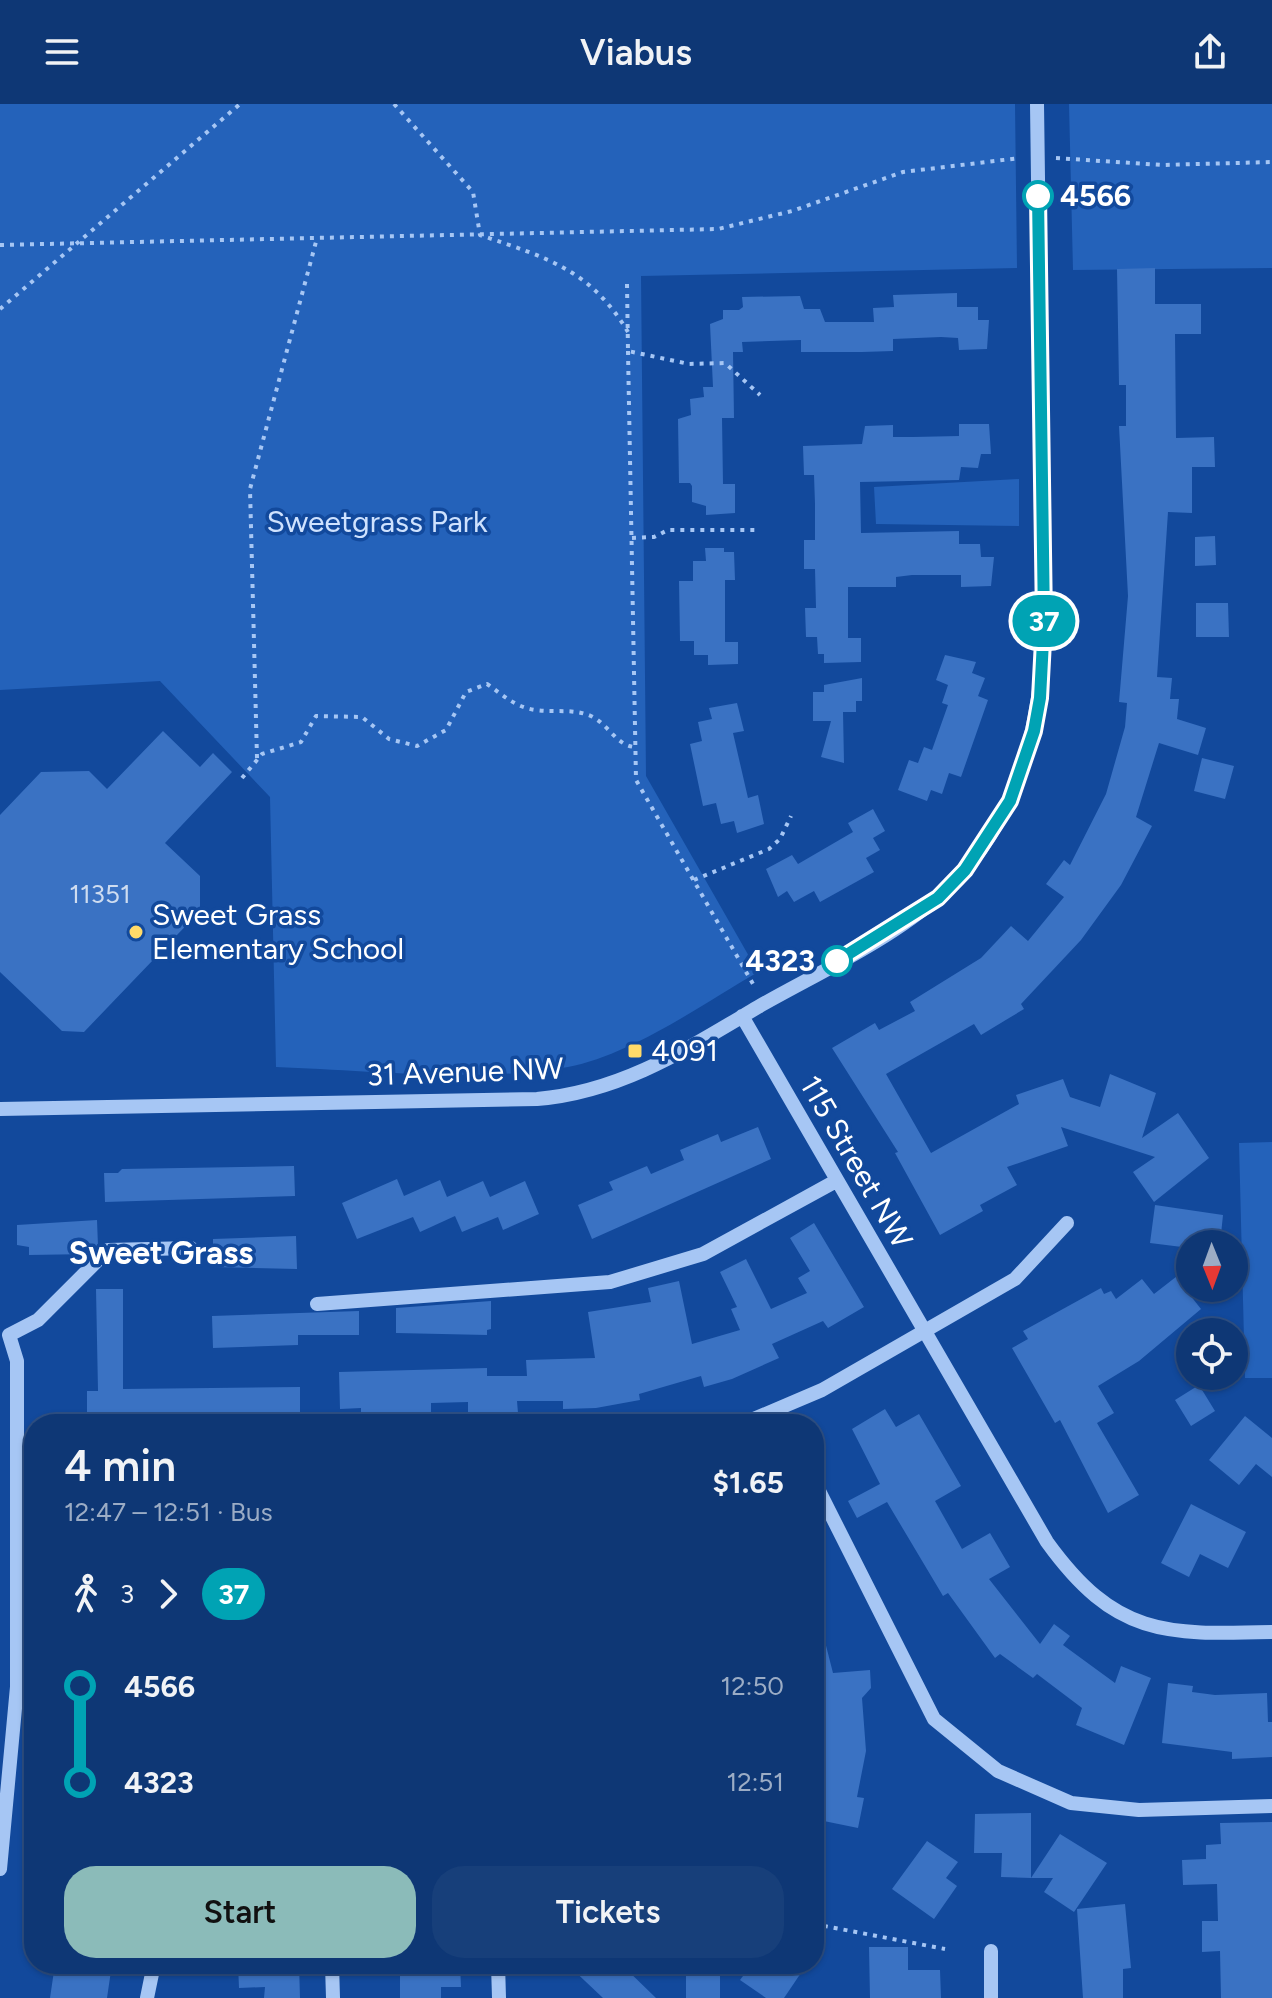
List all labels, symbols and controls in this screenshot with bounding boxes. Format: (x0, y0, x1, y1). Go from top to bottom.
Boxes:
icon: menu (40, 30, 84, 74)
icon: share (1188, 30, 1232, 74)
text: Viabus (580, 31, 692, 74)
place label: 4566 (1060, 177, 1131, 214)
marker: 4566 (1023, 181, 1053, 211)
park label: Sweetgrass Park (266, 503, 488, 540)
line badge: 37 (1008, 595, 1080, 647)
text: 37 (1028, 604, 1060, 638)
house number: 11351 (69, 878, 131, 910)
place label: Sweet Grass Elementary School (152, 896, 404, 967)
marker: Sweet Grass Elementary School (127, 923, 145, 941)
place label: 4323 (745, 942, 815, 979)
marker: 4323 (822, 946, 852, 976)
place label: 4091 (651, 1032, 718, 1069)
marker: 4091 (626, 1042, 644, 1060)
street label: 31 Avenue NW (366, 1050, 564, 1093)
street label: 115 Street NW (792, 1069, 921, 1255)
north arrow (1176, 1230, 1248, 1302)
map controls (1176, 1230, 1248, 1390)
district label: Sweet Grass (69, 1234, 253, 1272)
button: locate (1176, 1318, 1248, 1390)
text: 4 min (64, 1439, 176, 1492)
text: $1.65 (712, 1464, 784, 1501)
text: 12:47 – 12:51 · Bus (64, 1496, 273, 1528)
icon: walk (64, 1572, 108, 1616)
icon: forward (146, 1572, 190, 1616)
text: 37 (218, 1577, 249, 1611)
text: 3 (120, 1578, 134, 1610)
text: 4566 (124, 1668, 195, 1705)
text: 12:50 (721, 1670, 784, 1702)
text: 4323 (124, 1764, 194, 1801)
text: 12:51 (726, 1766, 784, 1798)
button: Start (64, 1866, 416, 1958)
button: Tickets (432, 1866, 784, 1958)

